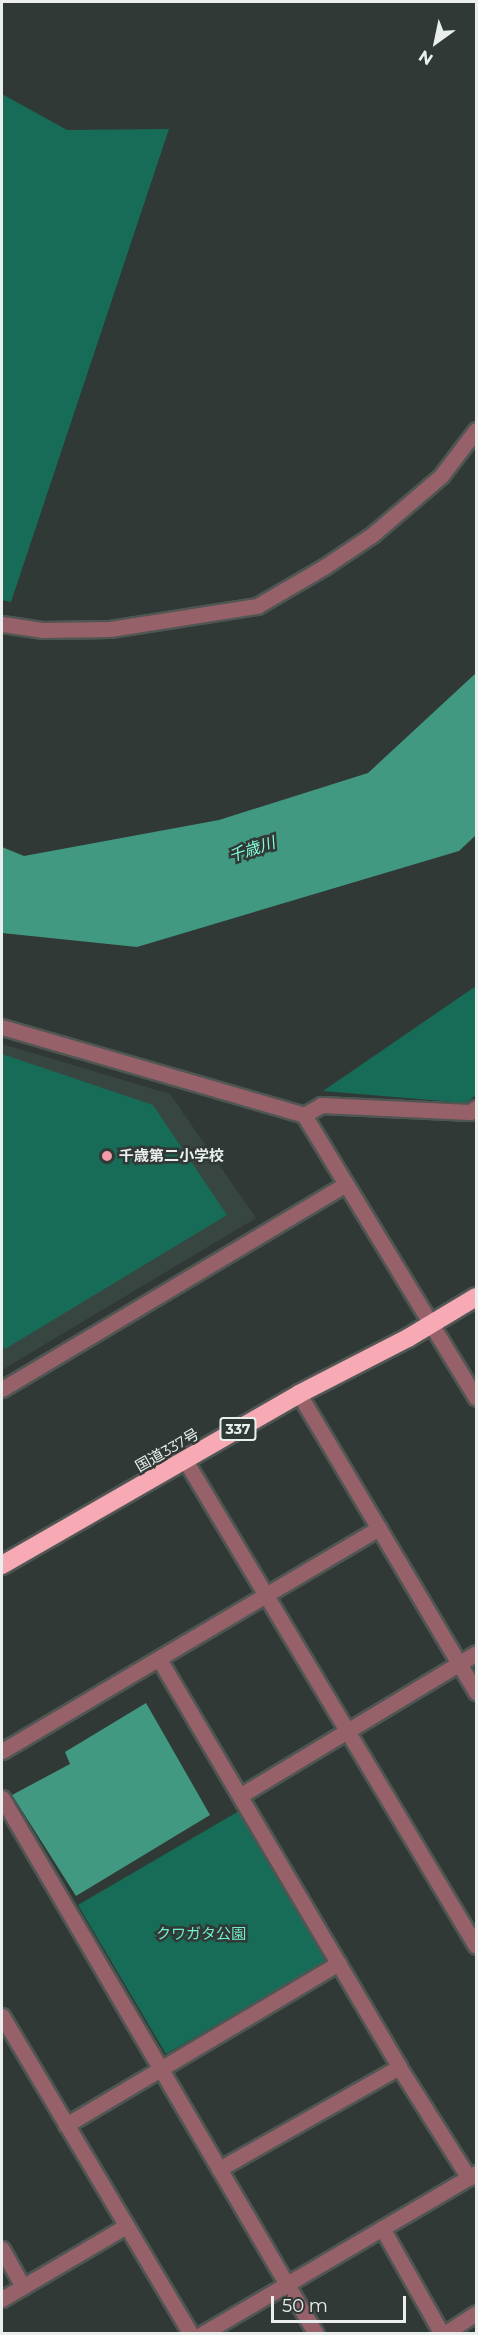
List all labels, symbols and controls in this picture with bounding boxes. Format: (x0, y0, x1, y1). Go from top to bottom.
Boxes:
north arrow (406, 12, 466, 72)
text: N (415, 46, 437, 69)
water label: 千歳川 (226, 833, 278, 867)
place label: 千歳第二小学校 (119, 1147, 224, 1165)
marker: 千歳第二小学校 (100, 1149, 114, 1163)
road number: 337 (218, 1418, 258, 1440)
street label: 国道337号 (132, 1425, 202, 1475)
park label: クワガタ公園 (156, 1925, 246, 1943)
scale bar (274, 2284, 409, 2322)
text: 50 m (282, 2295, 328, 2317)

